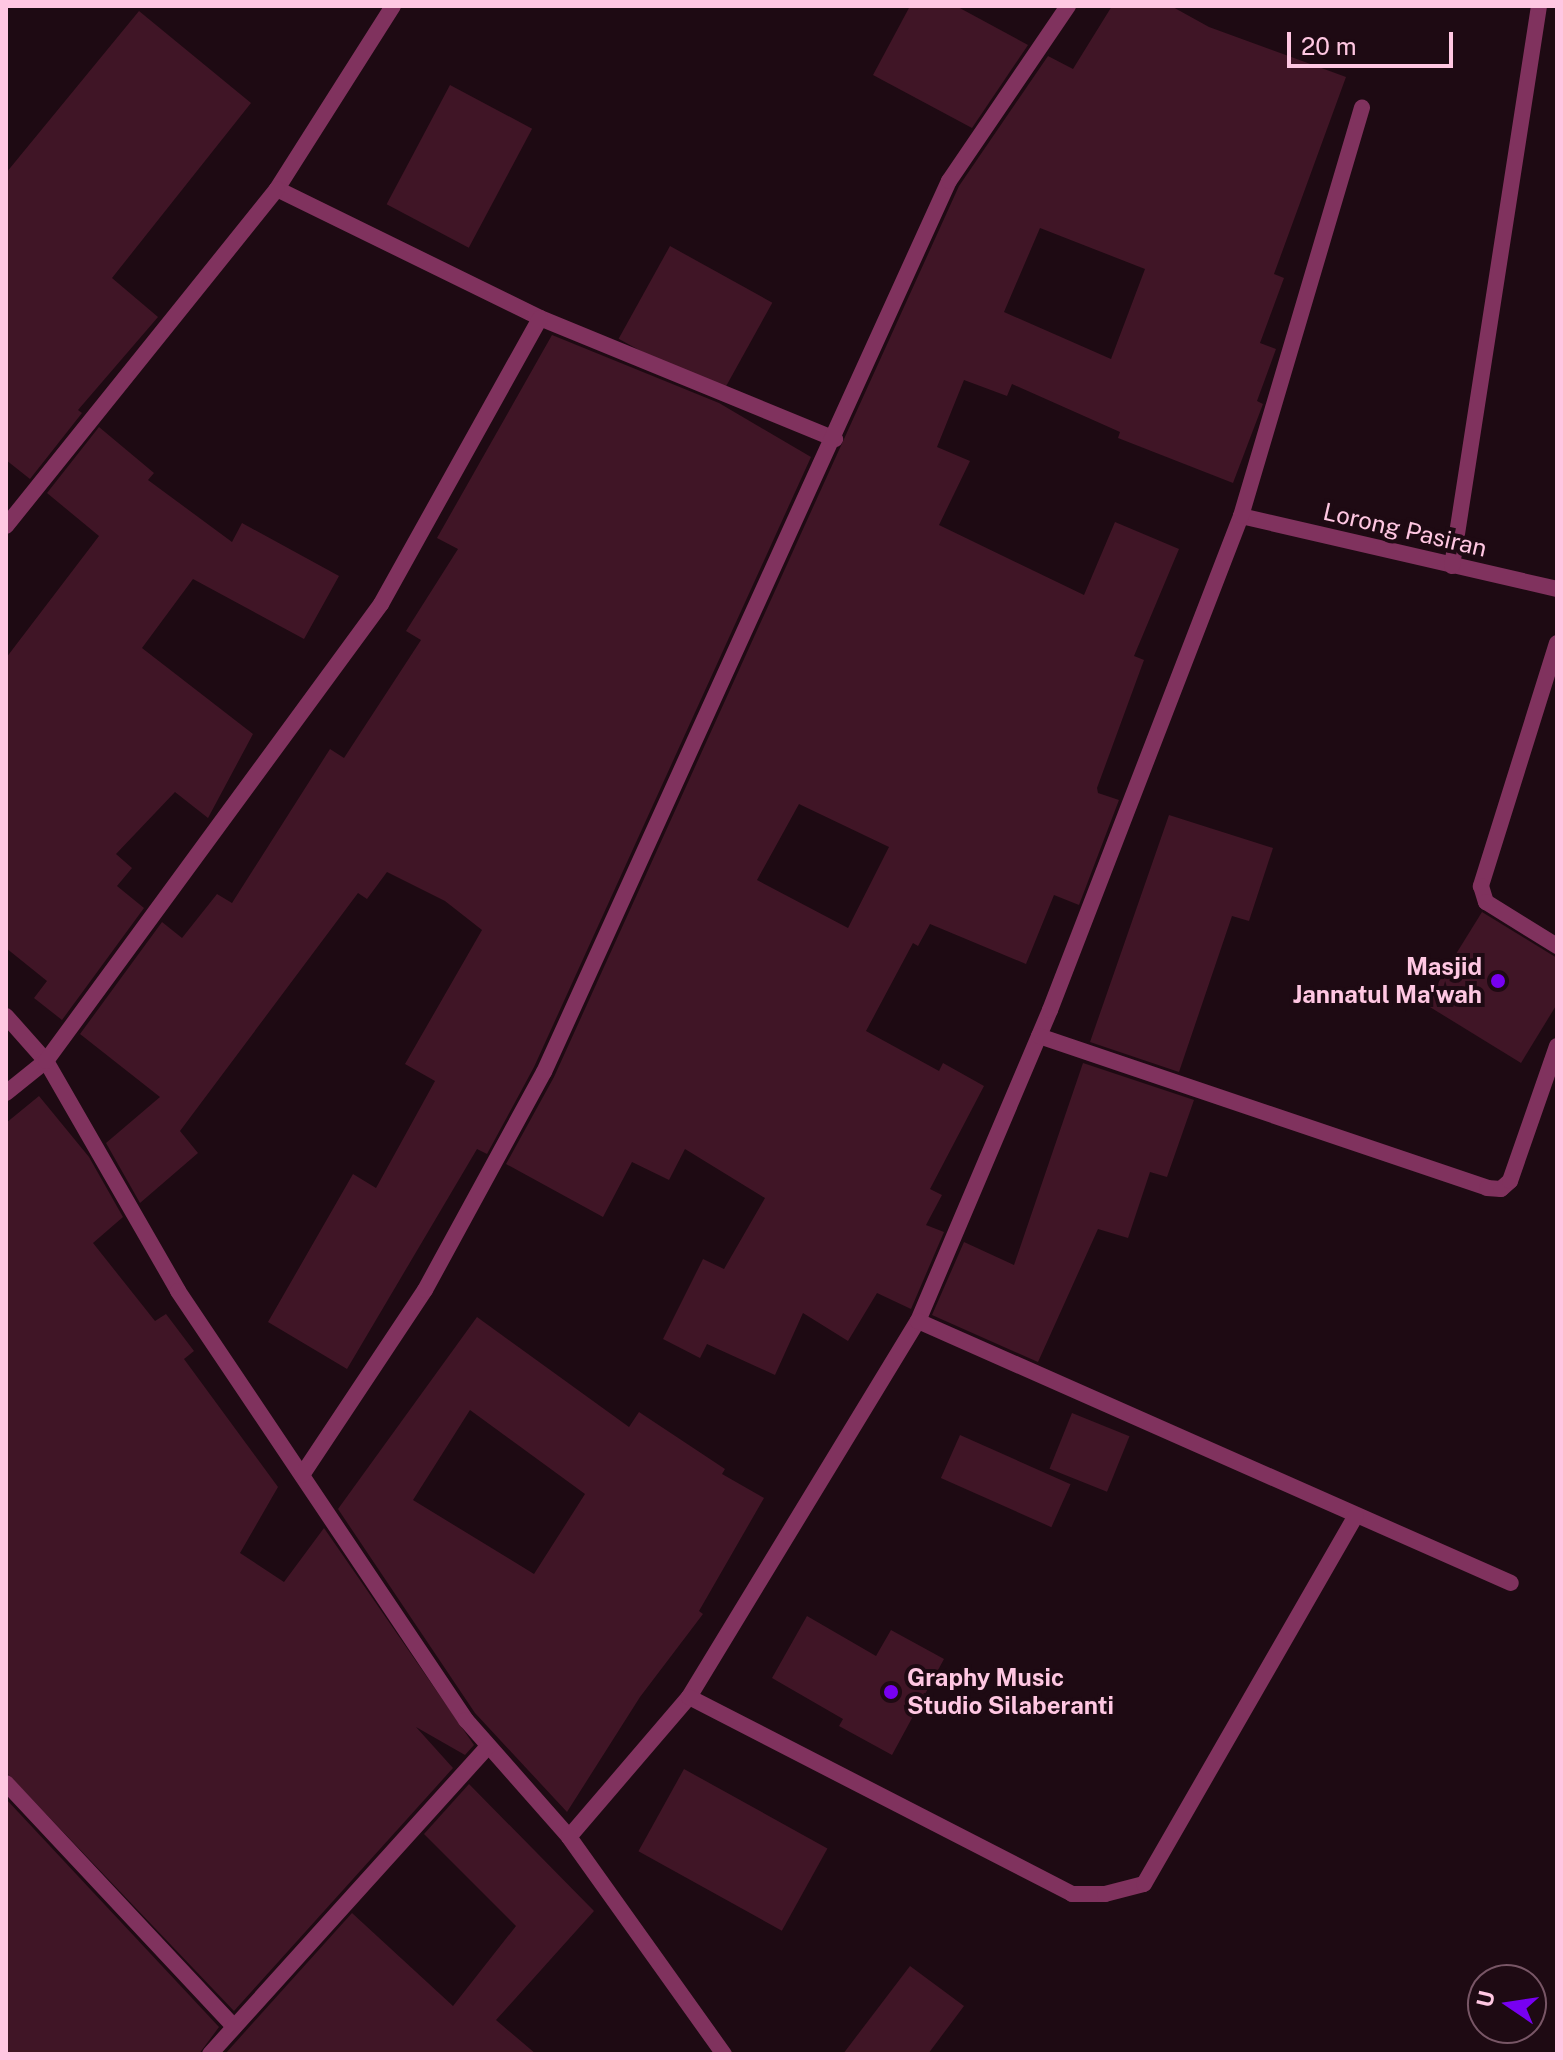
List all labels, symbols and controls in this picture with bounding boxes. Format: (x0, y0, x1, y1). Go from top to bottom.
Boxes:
scale bar (1291, 16, 1457, 66)
text: 20 m (1301, 32, 1357, 60)
street label: Lorong Pasiran (1320, 497, 1490, 563)
place label: Masjid Jannatul Ma'wah (1293, 953, 1482, 1009)
marker: Masjid Jannatul Ma'wah (1489, 972, 1507, 990)
place label: Graphy Music Studio Silaberanti (907, 1664, 1114, 1720)
marker: Graphy Music Studio Silaberanti (882, 1683, 900, 1701)
north arrow (1467, 1964, 1547, 2044)
text: U (1471, 1988, 1500, 2010)

